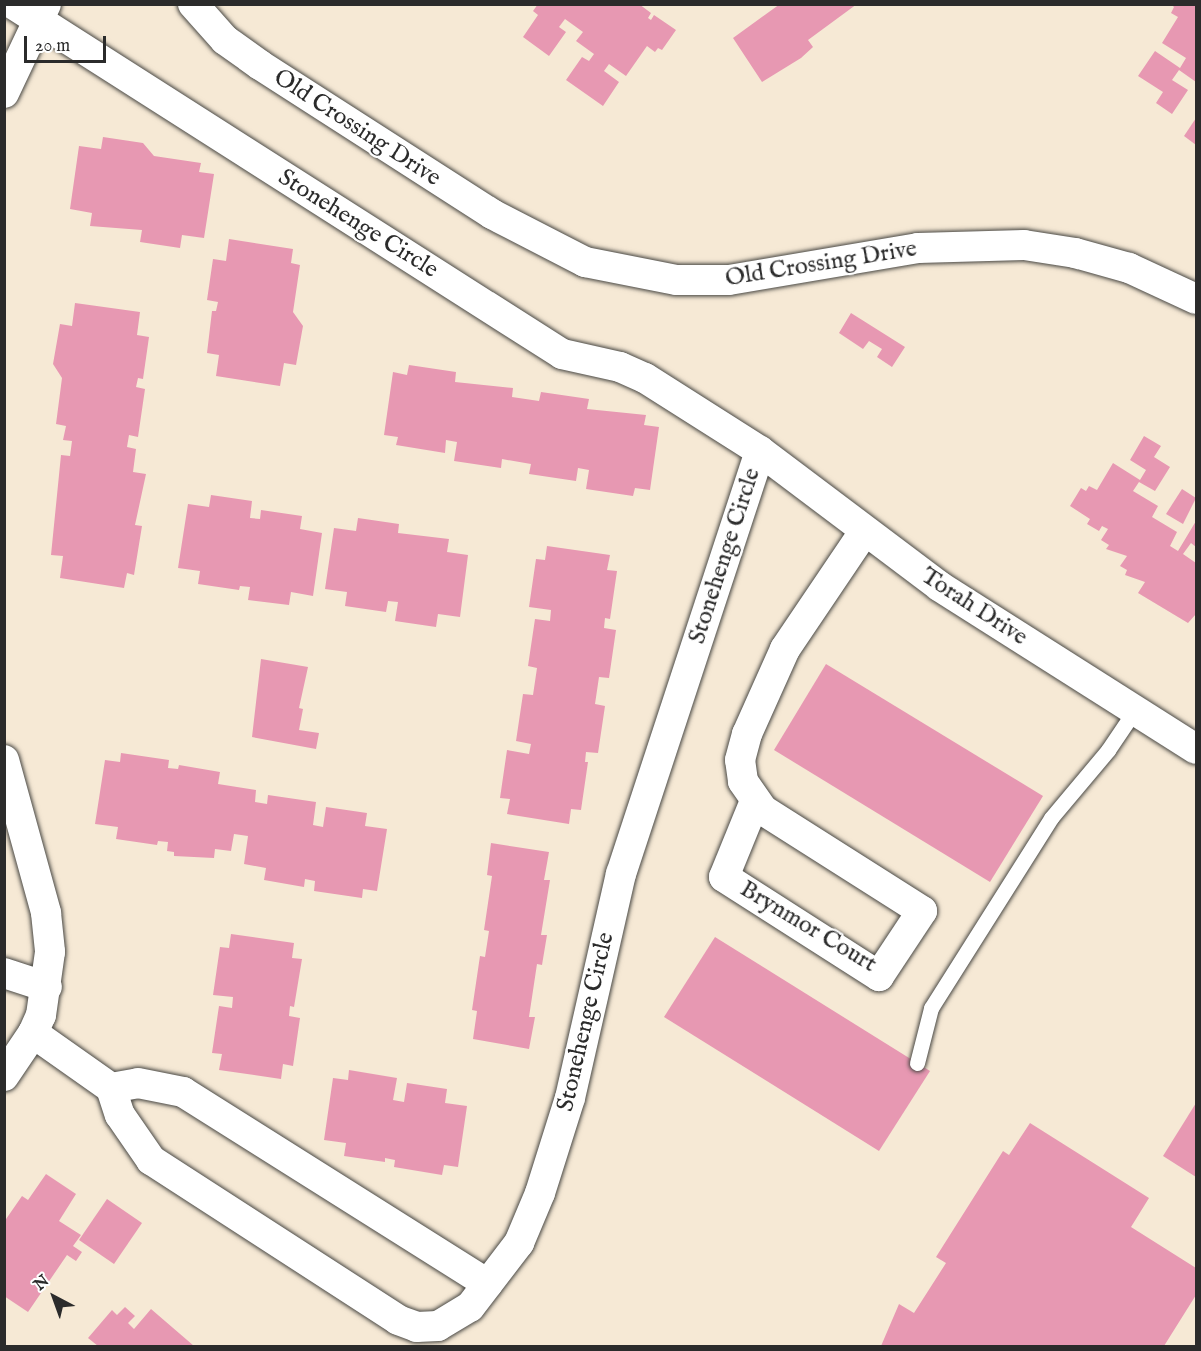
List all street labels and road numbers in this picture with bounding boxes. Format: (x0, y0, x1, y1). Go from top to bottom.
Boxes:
street label: Old Crossing Drive (268, 63, 446, 193)
street label: Stonehenge Circle (273, 163, 443, 285)
street label: Old Crossing Drive (723, 235, 919, 293)
street label: Stonehenge Circle (683, 465, 767, 647)
street label: Torah Drive (915, 562, 1033, 652)
street label: Brynmor Court (735, 875, 881, 979)
street label: Stonehenge Circle (551, 930, 621, 1114)

